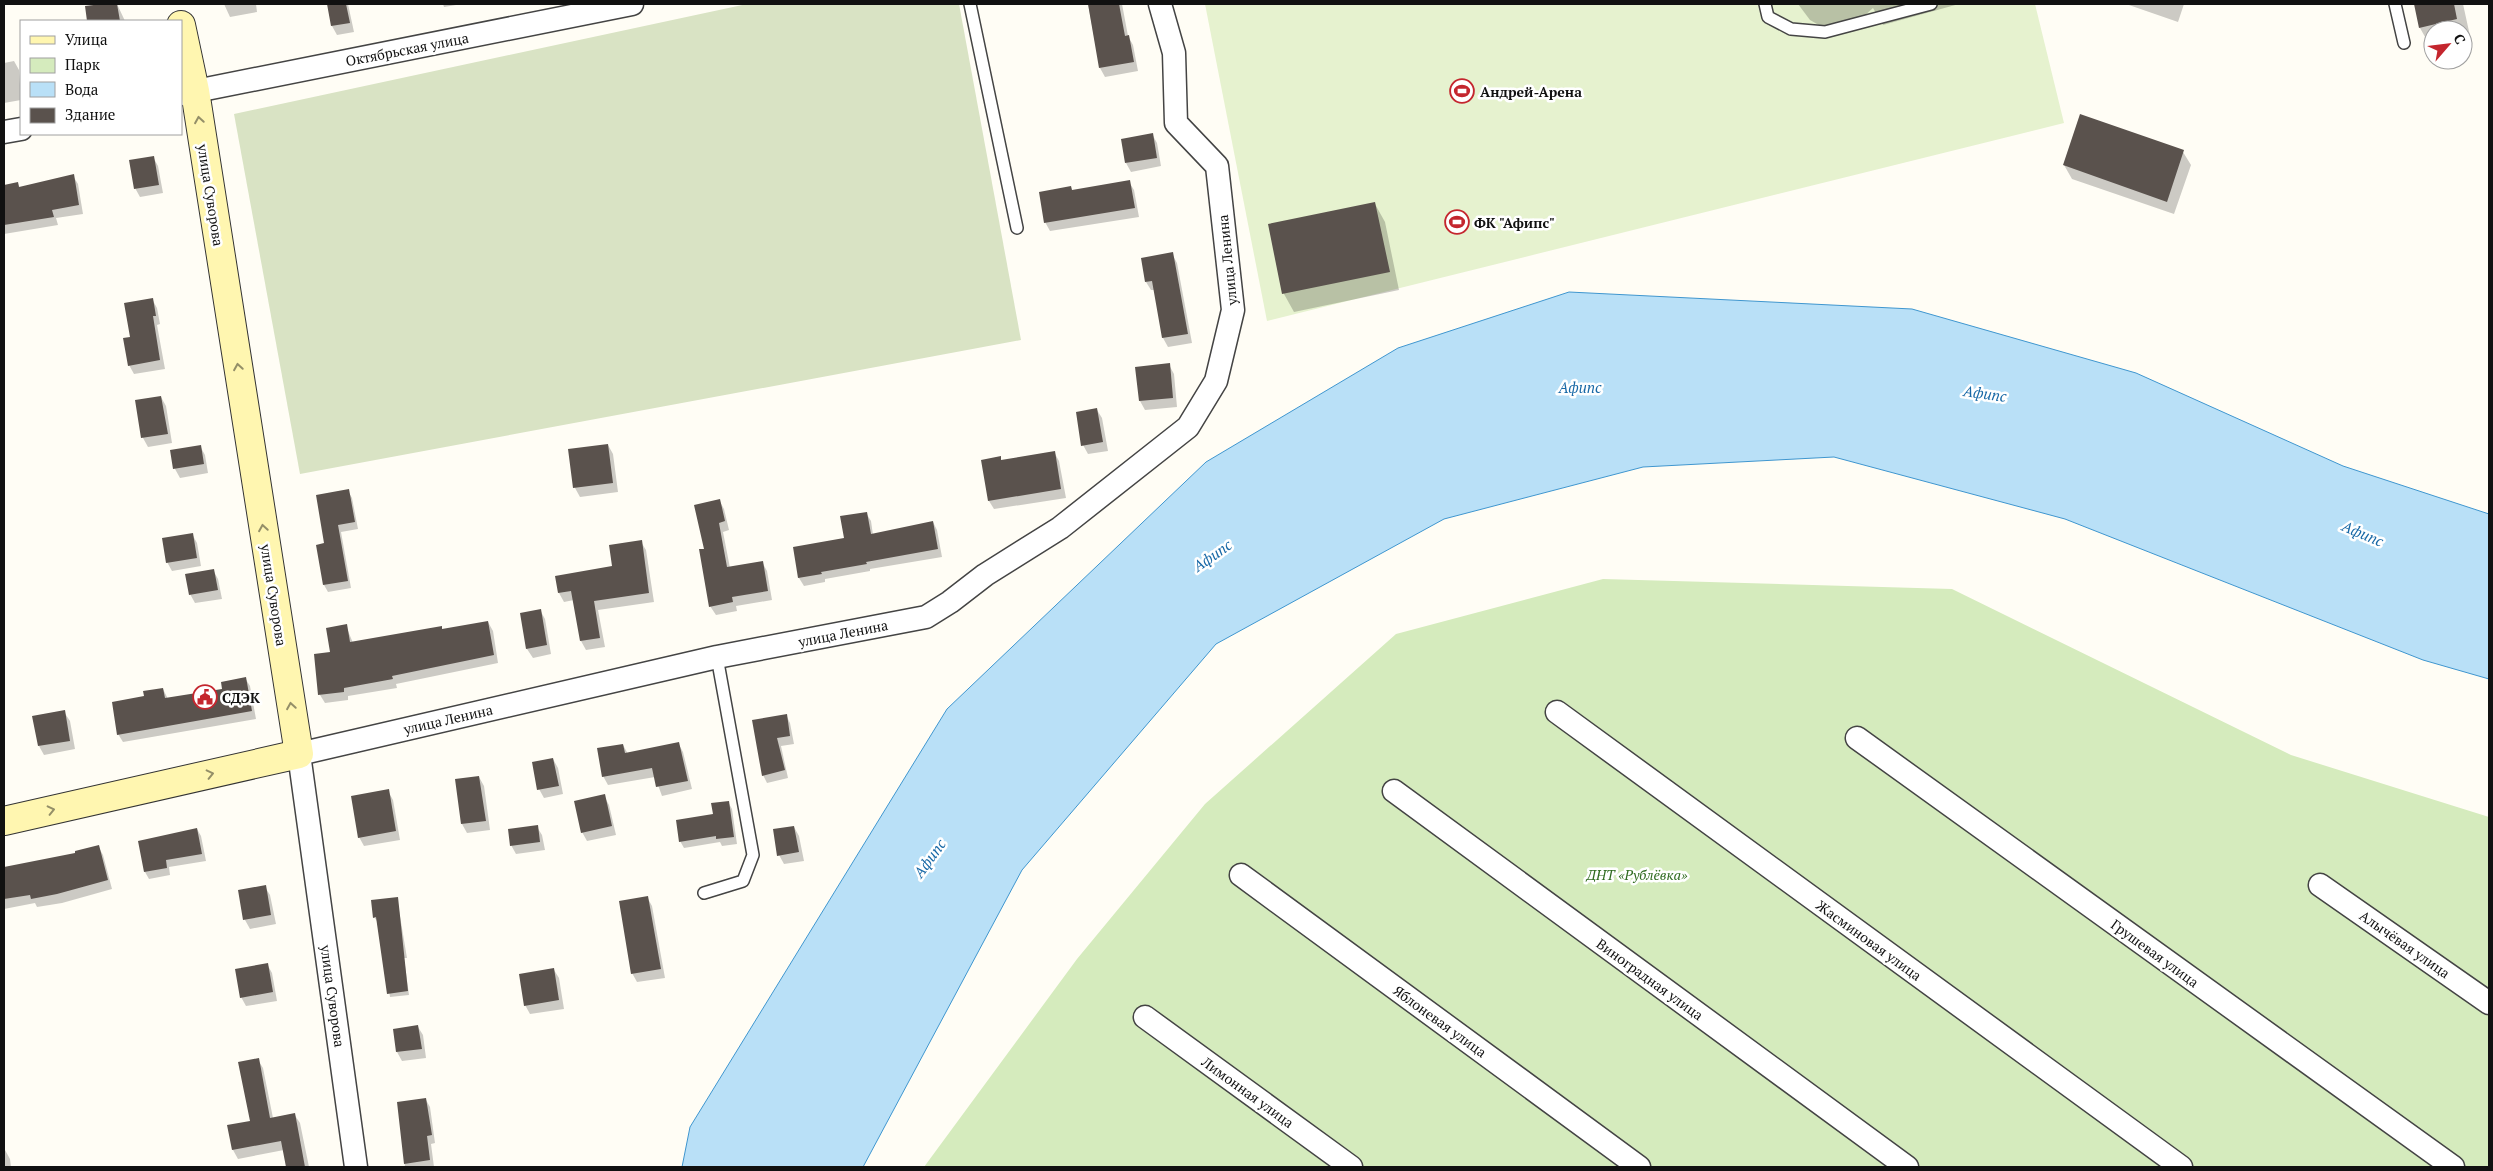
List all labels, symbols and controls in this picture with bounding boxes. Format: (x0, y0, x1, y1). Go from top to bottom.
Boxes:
legend (20, 20, 182, 135)
north arrow (2423, 20, 2473, 70)
street label: Октябрьская улица (344, 28, 470, 70)
text: Улица (65, 29, 108, 49)
text: С (2449, 30, 2470, 47)
text: Парк (65, 54, 101, 74)
sports icon: Андрей-Арена (1449, 78, 1475, 104)
text: Вода (65, 79, 99, 99)
place label: Андрей-Арена (1480, 82, 1582, 101)
text: Здание (65, 104, 115, 124)
one-way arrow (195, 116, 205, 125)
street label: улица Суворова (193, 142, 228, 247)
sports icon: ФК "Афипс" (1444, 209, 1470, 235)
place label: ФК "Афипс" (1474, 213, 1555, 232)
street label: улица Ленина (1213, 214, 1241, 307)
one-way arrow (233, 363, 244, 371)
water label: Афипс (1557, 377, 1602, 397)
water label: Афипс (1961, 380, 2008, 406)
water label: Афипс (2338, 515, 2387, 551)
one-way arrow (259, 524, 269, 532)
water label: Афипс (1188, 534, 1236, 576)
street label: улица Суворова (256, 542, 291, 647)
street label: улица Ленина (796, 615, 889, 651)
public building icon: СДЭК (192, 684, 218, 710)
place label: СДЭК (222, 688, 260, 707)
street label: улица Ленина (401, 700, 494, 739)
one-way arrow (287, 701, 297, 710)
one-way arrow (205, 769, 214, 780)
one-way arrow (47, 805, 56, 816)
water label: Афипс (908, 834, 950, 882)
park label: ДНТ «Рублёвка» (1585, 865, 1688, 884)
street label: Жасминовая улица (1812, 895, 1926, 985)
street label: Алычёвая улица (2356, 906, 2454, 982)
street label: Грушевая улица (2107, 915, 2203, 991)
street label: Виноградная улица (1593, 934, 1707, 1024)
street label: улица Суворова (316, 943, 350, 1048)
street label: Яблоневая улица (1390, 981, 1490, 1061)
street label: Лимонная улица (1197, 1052, 1298, 1132)

